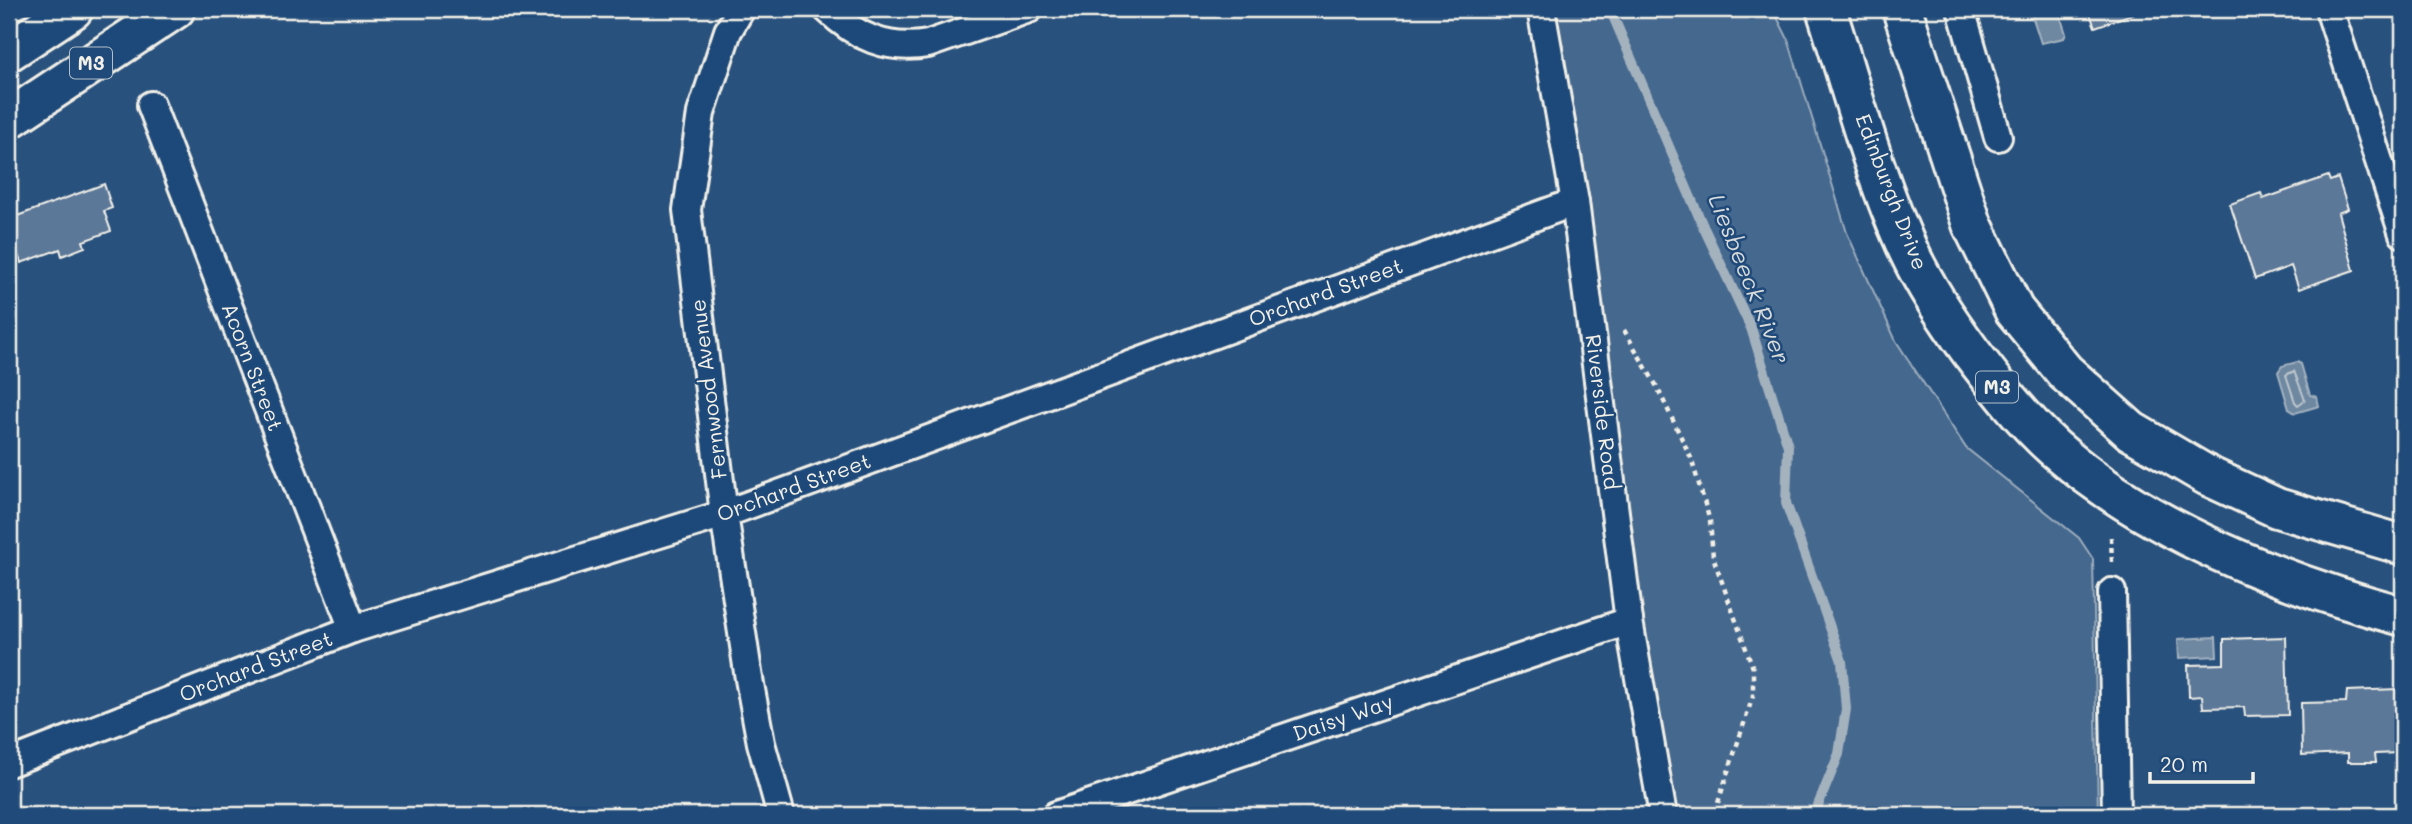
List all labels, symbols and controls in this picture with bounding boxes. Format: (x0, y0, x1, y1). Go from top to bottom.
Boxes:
road number: M3 (70, 48, 112, 78)
street label: Edinburgh Drive (1850, 110, 1935, 273)
water label: Liesbeeck River (1702, 189, 1798, 368)
street label: Orchard Street (1245, 251, 1406, 332)
street label: Fernwood Avenue (683, 298, 732, 481)
street label: Acorn Street (217, 299, 290, 434)
street label: Riverside Road (1581, 332, 1626, 491)
road number: M3 (1976, 372, 2018, 402)
street label: Orchard Street (713, 446, 874, 527)
street label: Orchard Street (175, 624, 336, 707)
street label: Daisy Way (1289, 687, 1396, 746)
scale bar (2150, 740, 2253, 784)
text: 20 m (2160, 750, 2208, 777)

